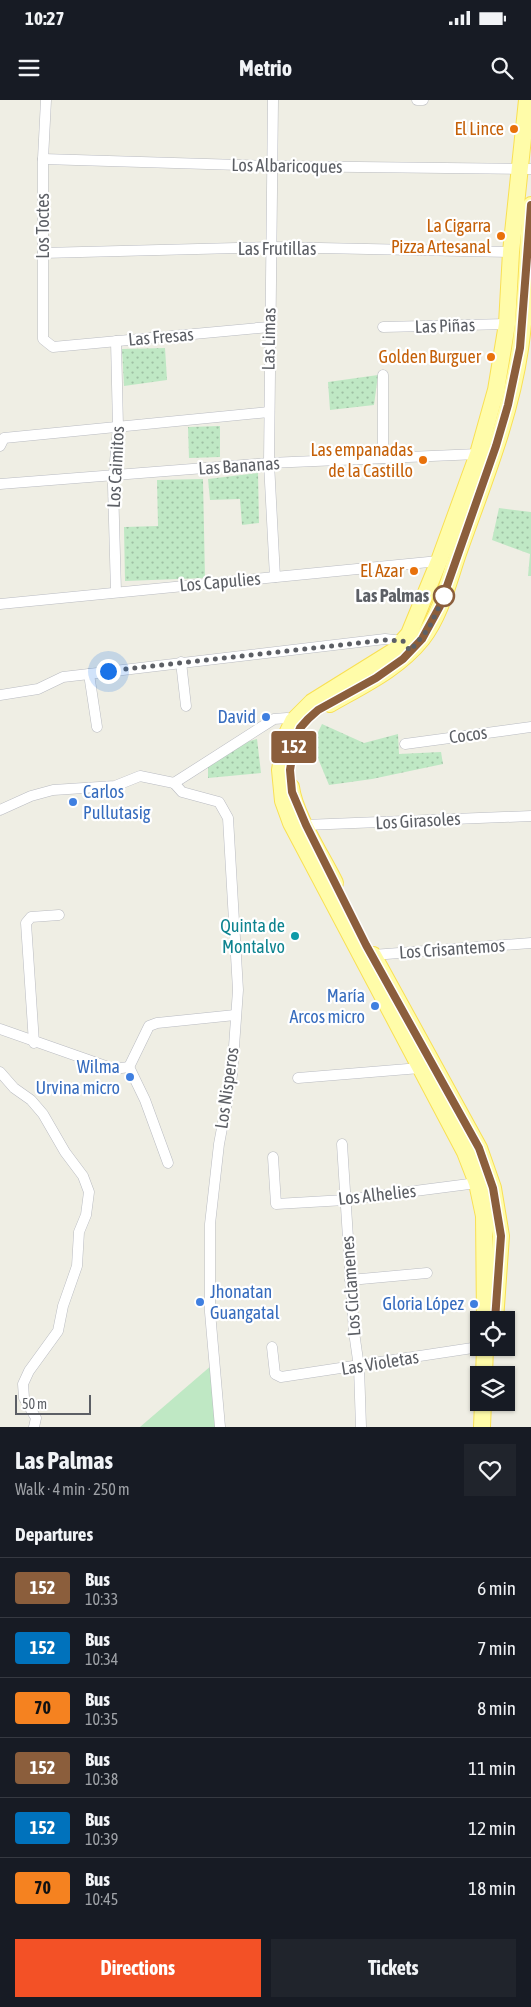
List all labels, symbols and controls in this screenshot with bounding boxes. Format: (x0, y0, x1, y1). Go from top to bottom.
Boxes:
text: 10:27 (25, 7, 64, 29)
icon: menu (15, 54, 43, 82)
icon: search (488, 54, 516, 82)
text: Metrio (239, 55, 292, 81)
place label: El Lince (454, 118, 504, 139)
marker: El Lince (508, 123, 520, 135)
street label: Los Albaricoques (231, 154, 343, 177)
street label: Los Toctes (32, 193, 53, 259)
place label: La Cigarra Pizza Artesanal (391, 215, 491, 257)
marker: La Cigarra Pizza Artesanal (495, 230, 507, 242)
street label: Las Frutillas (238, 238, 316, 259)
street label: Las Limas (257, 307, 280, 371)
street label: Las Piñas (415, 314, 475, 337)
street label: Las Fresas (127, 323, 195, 350)
place label: Golden Burguer (379, 346, 482, 367)
marker: Golden Burguer (485, 351, 497, 363)
street label: Los Caimitos (103, 426, 128, 508)
place label: Las empanadas de la Castillo (310, 439, 413, 481)
street label: Las Bananas (198, 452, 280, 479)
marker: Las empanadas de la Castillo (417, 454, 429, 466)
place label: El Azar (360, 560, 405, 581)
marker: El Azar (408, 565, 420, 577)
street label: Los Capulies (179, 567, 261, 596)
place label: Las Palmas (356, 585, 430, 606)
marker: Las Palmas (433, 585, 455, 607)
your location (96, 659, 121, 684)
place label: David (217, 706, 256, 727)
marker: David (260, 711, 272, 723)
street label: Cocos (448, 721, 488, 748)
line badge: 152 (265, 731, 323, 763)
text: 152 (281, 736, 307, 757)
place label: Carlos Pullutasig (83, 781, 151, 823)
marker: Carlos Pullutasig (67, 796, 79, 808)
street label: Los Girasoles (375, 808, 461, 833)
place label: Quinta de Montalvo (220, 915, 285, 957)
marker: Quinta de Montalvo (289, 930, 301, 942)
street label: Los Crisantemos (398, 934, 506, 963)
place label: María Arcos micro (289, 985, 365, 1027)
marker: María Arcos micro (369, 1000, 381, 1012)
street label: Los Nisperos (210, 1046, 243, 1130)
place label: Wilma Urvina micro (35, 1056, 120, 1098)
marker: Wilma Urvina micro (124, 1071, 136, 1083)
street label: Los Alhelies (337, 1180, 417, 1209)
street label: Los Ciclamenes (337, 1235, 364, 1337)
place label: Jhonatan Guangatal (210, 1281, 280, 1323)
place label: Gloria López (383, 1293, 465, 1314)
marker: Jhonatan Guangatal (194, 1296, 206, 1308)
marker: Gloria López (468, 1298, 480, 1310)
map controls (470, 1311, 515, 1411)
button: locate (470, 1311, 515, 1356)
street label: Las Violetas (340, 1346, 420, 1379)
button: layers (470, 1366, 515, 1411)
scale bar (15, 1392, 91, 1415)
text: 50 m (22, 1396, 47, 1412)
button: heart (464, 1444, 516, 1496)
text: Las Palmas (15, 1447, 113, 1474)
text: Walk · 4 min · 250 m (15, 1480, 129, 1498)
text: Departures (15, 1523, 93, 1545)
text: Bus (85, 1568, 110, 1590)
text: 152 (30, 1577, 55, 1598)
text: 6 min (477, 1577, 516, 1599)
text: 10:33 (85, 1590, 118, 1608)
text: Bus (85, 1628, 110, 1650)
text: 152 (30, 1637, 55, 1658)
text: 7 min (477, 1637, 516, 1659)
text: 10:34 (85, 1650, 118, 1668)
text: Bus (85, 1688, 110, 1710)
text: 70 (34, 1697, 51, 1718)
text: 8 min (477, 1697, 516, 1719)
text: 10:35 (85, 1710, 118, 1728)
text: Bus (85, 1748, 110, 1770)
text: 152 (30, 1757, 55, 1778)
text: 11 min (468, 1757, 516, 1779)
text: 10:38 (85, 1770, 118, 1788)
text: Bus (85, 1808, 110, 1830)
text: 152 (30, 1817, 55, 1838)
text: 12 min (468, 1817, 516, 1839)
text: 10:39 (85, 1830, 118, 1848)
text: Bus (85, 1868, 110, 1890)
text: 70 (34, 1877, 51, 1898)
text: 18 min (468, 1877, 516, 1899)
text: 10:45 (85, 1890, 118, 1908)
button: Directions (15, 1939, 261, 1997)
button: Tickets (271, 1939, 516, 1997)

